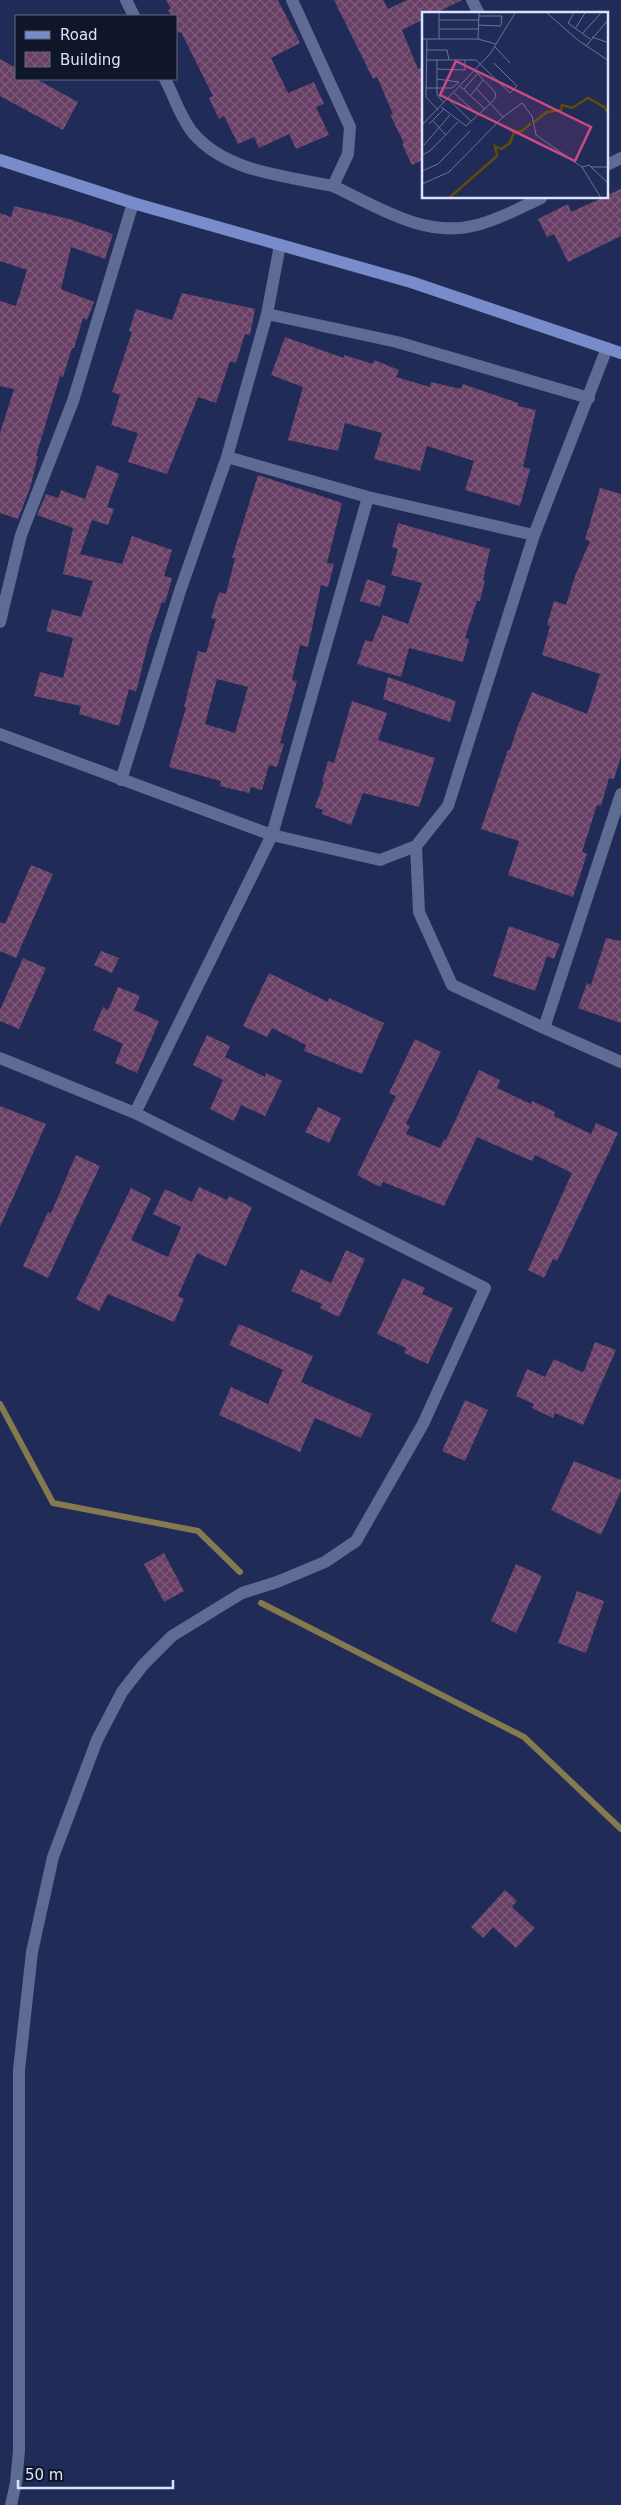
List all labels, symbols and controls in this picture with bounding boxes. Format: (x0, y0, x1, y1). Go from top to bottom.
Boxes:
inset map (422, 12, 608, 199)
legend (15, 15, 178, 80)
text: Road (60, 26, 98, 44)
text: Building (60, 51, 121, 69)
scale bar (18, 2458, 172, 2490)
text: 50 m (25, 2466, 63, 2484)

